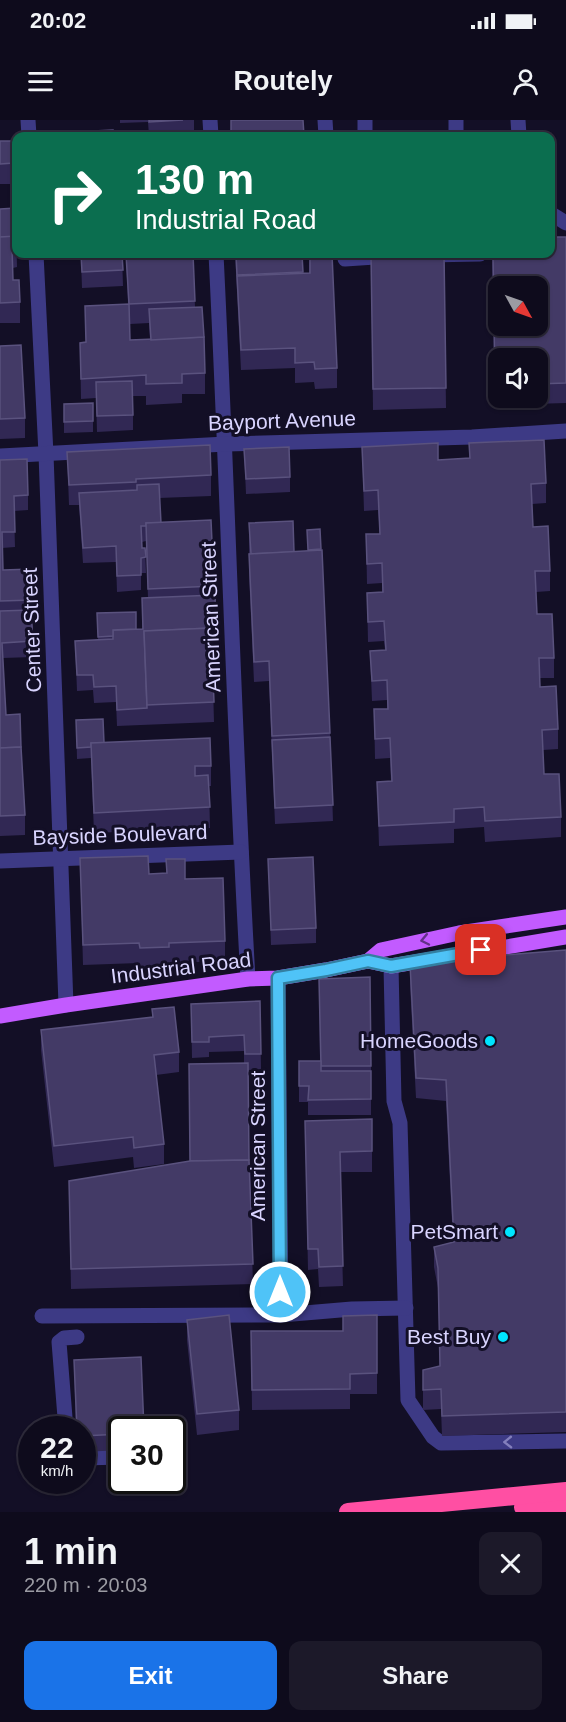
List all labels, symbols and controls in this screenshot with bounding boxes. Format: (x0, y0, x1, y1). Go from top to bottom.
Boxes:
text: 20:02 (30, 8, 86, 33)
icon: menu (24, 65, 57, 98)
icon: person (509, 65, 542, 98)
text: Routely (233, 66, 333, 96)
icon: right (36, 156, 114, 234)
text: 130 m (135, 156, 254, 203)
text: Industrial Road (135, 205, 317, 235)
north arrow (488, 276, 548, 336)
map controls (488, 276, 548, 408)
button: sound (488, 348, 548, 408)
street label: Bayport Avenue (208, 406, 356, 435)
street label: American Street (196, 541, 225, 693)
street label: Center Street (18, 567, 45, 693)
street label: Bayside Boulevard (32, 820, 208, 849)
pin (455, 924, 506, 975)
one-way arrow (421, 933, 431, 946)
icon: arrive (464, 933, 497, 966)
street label: Industrial Road (109, 947, 252, 988)
place label: HomeGoods (360, 1029, 478, 1052)
marker: HomeGoods (483, 1034, 497, 1048)
street label: American Street (246, 1071, 269, 1221)
place label: PetSmart (410, 1220, 498, 1243)
marker: PetSmart (503, 1225, 517, 1239)
position arrow (248, 1260, 312, 1324)
place label: Best Buy (407, 1325, 491, 1348)
marker: Best Buy (496, 1330, 510, 1344)
speed limit sign: 30 (108, 1416, 186, 1494)
text: 22 (40, 1431, 74, 1464)
one-way arrow (503, 1436, 512, 1448)
text: km/h (41, 1462, 73, 1479)
text: 1 min (24, 1531, 118, 1572)
button: close (479, 1532, 542, 1595)
text: 220 m · 20:03 (24, 1574, 147, 1596)
button: Exit (24, 1641, 277, 1710)
button: Share (289, 1641, 542, 1710)

